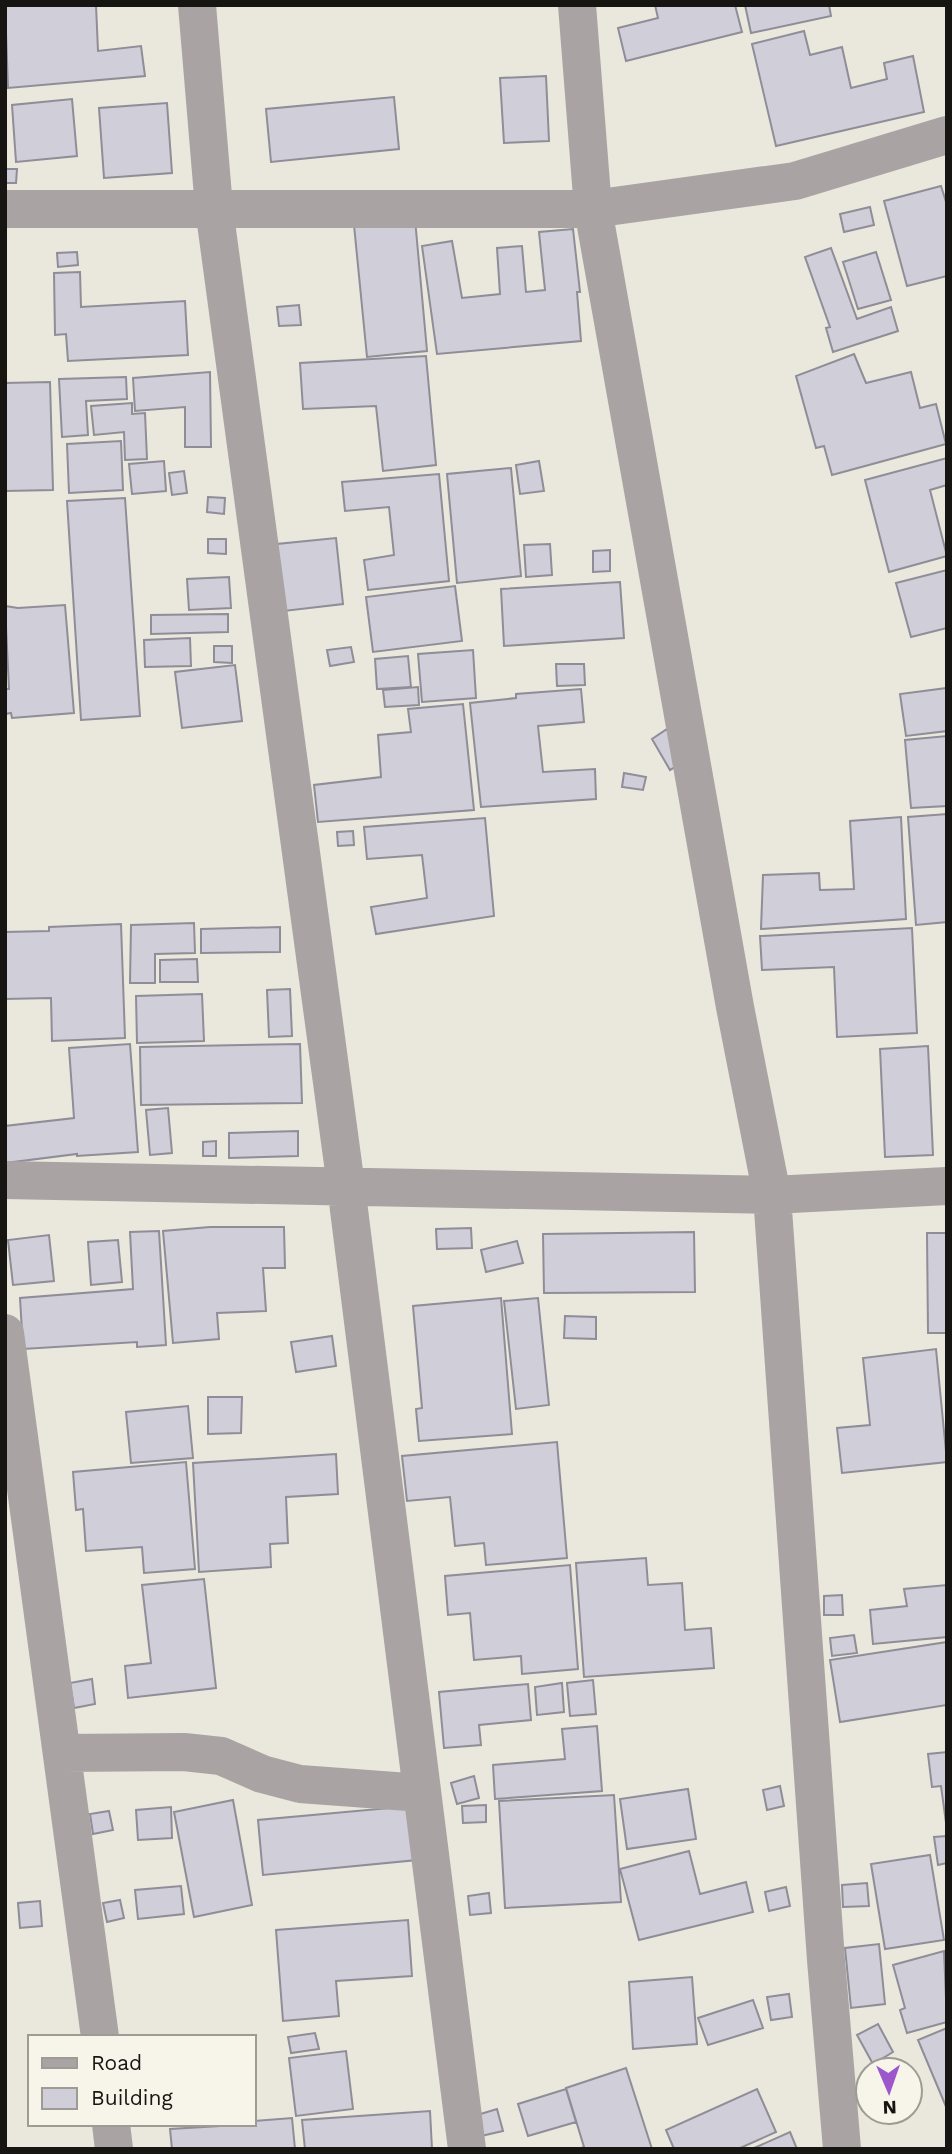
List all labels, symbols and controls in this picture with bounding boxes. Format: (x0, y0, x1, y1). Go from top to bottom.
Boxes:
legend (28, 2035, 256, 2126)
text: Road (91, 2050, 142, 2075)
north arrow (854, 2056, 924, 2126)
text: Building (91, 2085, 173, 2110)
text: N (882, 2096, 897, 2119)

